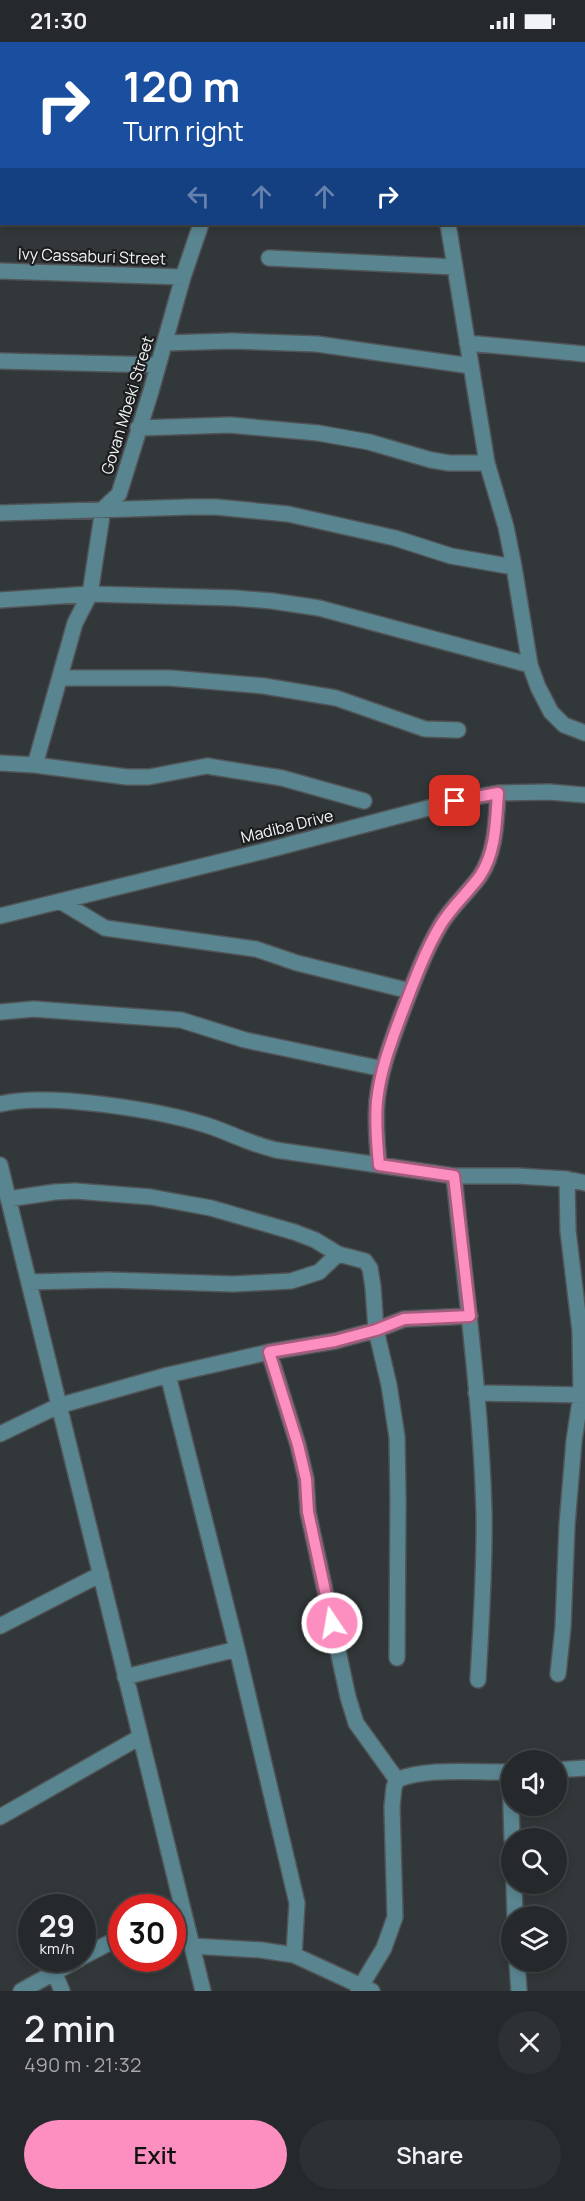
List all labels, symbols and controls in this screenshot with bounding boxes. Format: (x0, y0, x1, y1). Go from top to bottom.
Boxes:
text: 21:30 (30, 6, 88, 36)
text: 120 m (123, 57, 240, 115)
icon: right (24, 66, 102, 144)
text: Turn right (123, 112, 244, 149)
icon: left (182, 180, 215, 213)
icon: ahead (245, 180, 278, 213)
icon: ahead (308, 180, 341, 213)
icon: right (371, 180, 404, 213)
street label: Ivy Cassaburi Street (18, 242, 166, 270)
street label: Govan Mbeki Street (95, 333, 159, 477)
pin (429, 775, 480, 826)
icon: arrive (438, 784, 471, 817)
street label: Madiba Drive (238, 804, 336, 848)
position arrow (300, 1591, 364, 1655)
map controls (501, 1750, 567, 1972)
button: sound (501, 1750, 567, 1816)
button: search (501, 1828, 567, 1894)
speed limit sign: 30 (108, 1894, 186, 1972)
text: 29 (39, 1905, 75, 1946)
button: layers (501, 1906, 567, 1972)
text: km/h (40, 1938, 74, 1959)
text: 2 min (24, 2004, 116, 2053)
button: close (498, 2011, 561, 2074)
text: 490 m · 21:32 (24, 2051, 141, 2078)
button: Exit (24, 2120, 287, 2189)
button: Share (299, 2120, 561, 2189)

